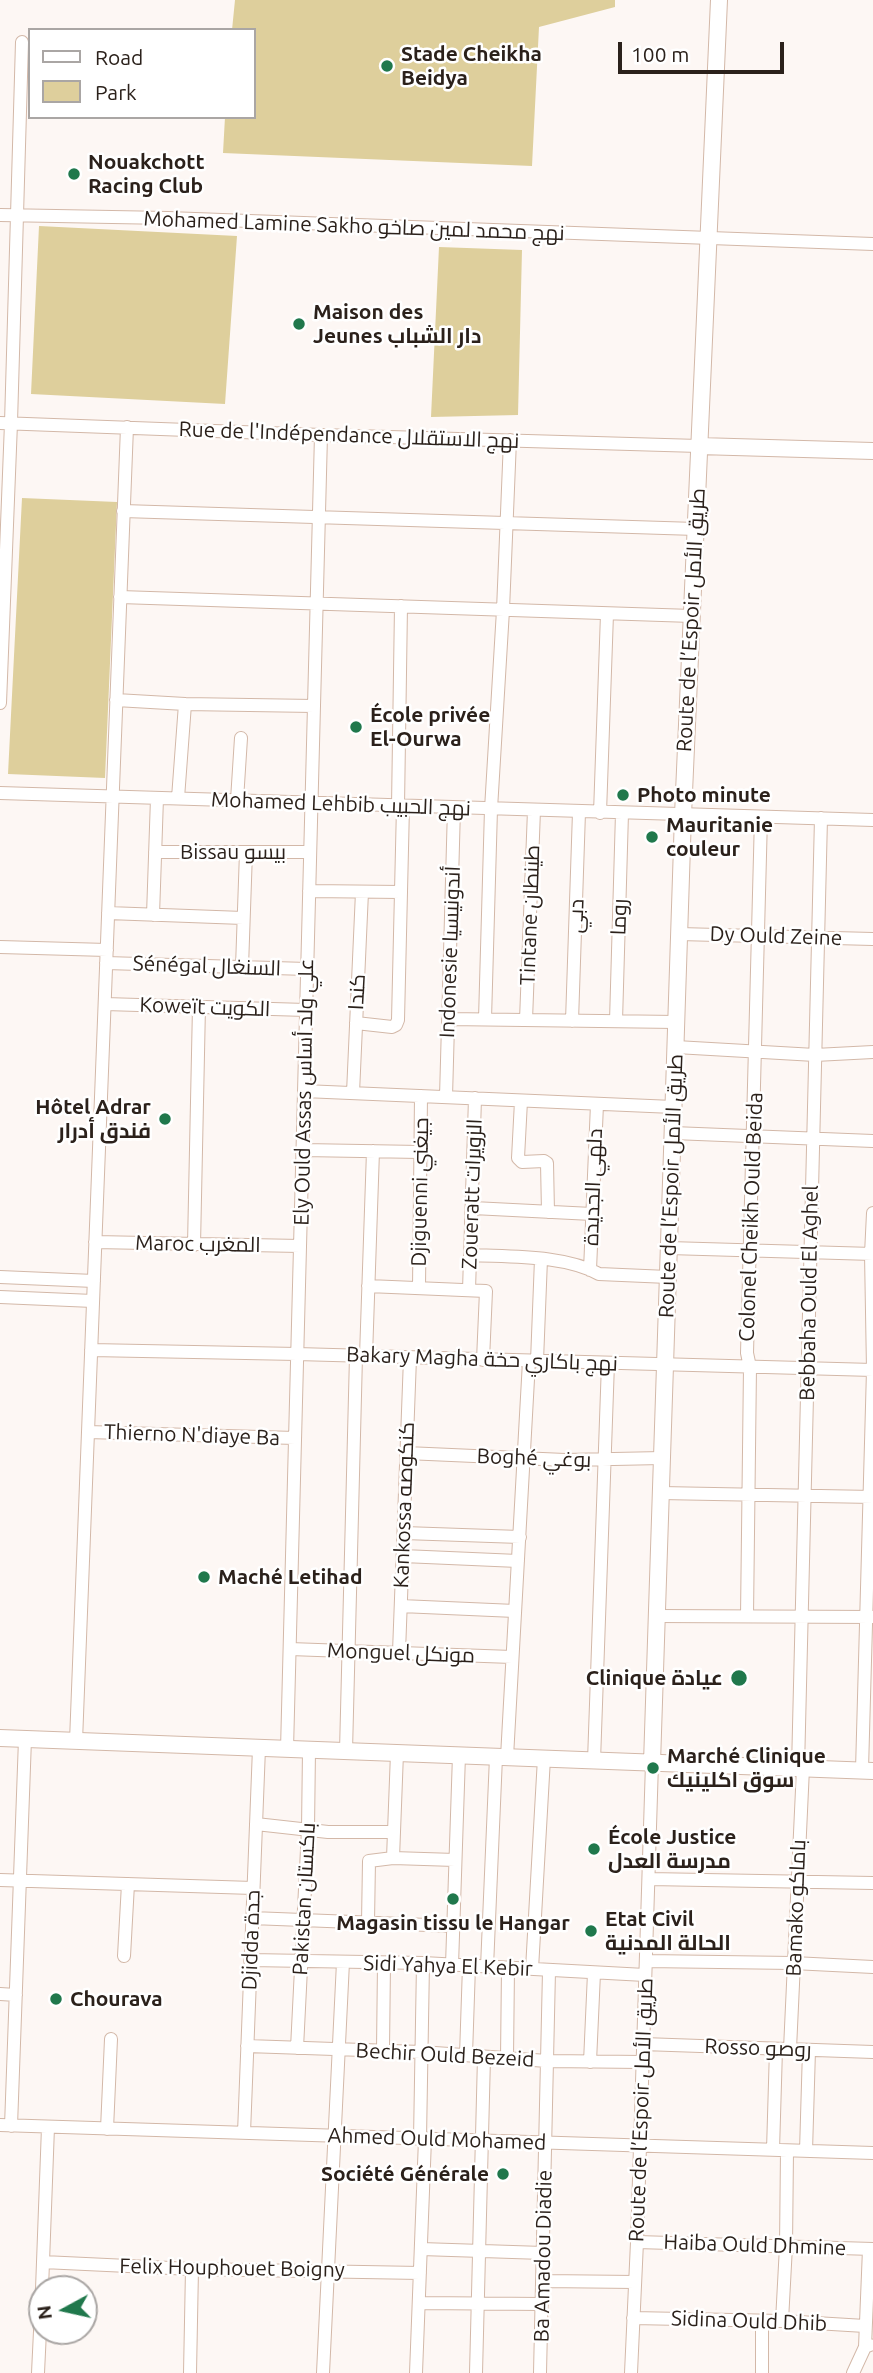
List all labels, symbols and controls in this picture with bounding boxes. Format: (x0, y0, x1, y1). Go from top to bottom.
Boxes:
legend (28, 28, 256, 119)
scale bar (621, 28, 787, 72)
place label: Stade Cheikha Beidya (401, 41, 542, 91)
text: 100 m (631, 42, 689, 66)
text: Road (95, 45, 143, 69)
marker: Stade Cheikha Beidya (379, 58, 395, 74)
text: Park (95, 80, 137, 104)
place label: Nouakchott Racing Club (88, 149, 204, 199)
marker: Nouakchott Racing Club (66, 166, 82, 182)
street label: Mohamed Lamine Sakho نهج محمد لمين صاخو (143, 206, 565, 246)
place label: Maison des Jeunes دار الشباب (313, 299, 481, 349)
marker: Maison des Jeunes دار الشباب (291, 316, 307, 332)
street label: Rue de l'Indépendance نهج الاستقلال (178, 416, 520, 454)
street label: Route de l’Espoir طريق الأمل (671, 487, 711, 753)
place label: École privée El-Ourwa (370, 702, 490, 752)
marker: École privée El-Ourwa (348, 719, 364, 735)
place label: Photo minute (637, 782, 771, 808)
street label: Mohamed Lehbib نهج الحبيب (211, 787, 471, 821)
marker: Photo minute (615, 787, 631, 803)
place label: Mauritanie couleur (666, 812, 773, 862)
marker: Mauritanie couleur (644, 829, 660, 845)
street label: Bissau بيسو (180, 839, 286, 865)
street label: Tintane طينطان (515, 844, 545, 986)
street label: Indonesie أندونيسيا (434, 865, 466, 1039)
street label: دبي (563, 898, 589, 934)
street label: روما (606, 898, 632, 936)
street label: Dy Ould Zeine (709, 921, 843, 951)
street label: Sénégal السنغال (132, 951, 282, 981)
street label: Ely Ould Assas علي ولد أساس (289, 958, 319, 1226)
street label: كندا (343, 973, 371, 1011)
street label: Koweït الكويت (139, 992, 271, 1022)
street label: Route de l’Espoir طريق الأمل (654, 1053, 688, 1319)
street label: Colonel Cheikh Ould Beida (734, 1092, 768, 1342)
place label: Hôtel Adrar فندق أدرار (35, 1094, 151, 1144)
marker: Hôtel Adrar فندق أدرار (157, 1111, 173, 1127)
street label: Djiguenni جيغني (406, 1117, 434, 1267)
street label: Zoueratt الزويرات (457, 1118, 487, 1270)
street label: دلهي الجديدة (578, 1128, 608, 1246)
street label: Bebbaha Ould El Aghel (795, 1185, 823, 1401)
street label: Maroc المغرب (135, 1230, 261, 1258)
street label: Bakary Magha نهج باكاري حخة (346, 1342, 618, 1376)
street label: Thierno N'diaye Ba (103, 1419, 281, 1451)
street label: Kankossa كنكوصه (389, 1421, 419, 1589)
street label: Boghé بوغي (476, 1443, 592, 1473)
place label: Maché Letihad (218, 1564, 363, 1590)
marker: Maché Letihad (196, 1569, 212, 1585)
street label: Monguel مونكل (326, 1638, 476, 1668)
place label: Clinique عيادة (586, 1665, 723, 1691)
marker: Clinique عيادة (729, 1668, 749, 1688)
place label: Marché Clinique سوق اكلينيك (667, 1743, 826, 1793)
marker: Marché Clinique سوق اكلينيك (645, 1760, 661, 1776)
street label: Pakistan باكستان (287, 1822, 321, 1976)
place label: École Justice مدرسة العدل (608, 1824, 736, 1874)
street label: Bamako باماكو (781, 1839, 811, 1977)
marker: École Justice مدرسة العدل (586, 1841, 602, 1857)
street label: Djidda جدة (237, 1889, 265, 1991)
marker: Magasin tissu le Hangar (445, 1891, 461, 1907)
place label: Etat Civil الحالة المدنية (605, 1906, 731, 1956)
place label: Magasin tissu le Hangar (336, 1910, 570, 1936)
marker: Etat Civil الحالة المدنية (583, 1923, 599, 1939)
street label: Sidi Yahya El Kebir (363, 1950, 533, 1982)
street label: Route de l’Espoir طريق الأمل (624, 1977, 658, 2243)
place label: Chourava (70, 1986, 163, 2012)
marker: Chourava (48, 1991, 64, 2007)
street label: Rosso روصو (704, 2034, 812, 2062)
street label: Bechir Ould Bezeid (355, 2038, 535, 2072)
street label: Ahmed Ould Mohamed (327, 2123, 547, 2155)
place label: Société Générale (321, 2161, 489, 2187)
marker: Société Générale (495, 2166, 511, 2182)
street label: Ba Amadou Diadie (529, 2170, 557, 2342)
street label: Haiba Ould Dhmine (663, 2229, 847, 2261)
street label: Felix Houphouet Boigny (119, 2253, 345, 2283)
north arrow (28, 2275, 98, 2345)
text: N (32, 2304, 56, 2321)
street label: Sidina Ould Dhib (671, 2306, 827, 2336)

